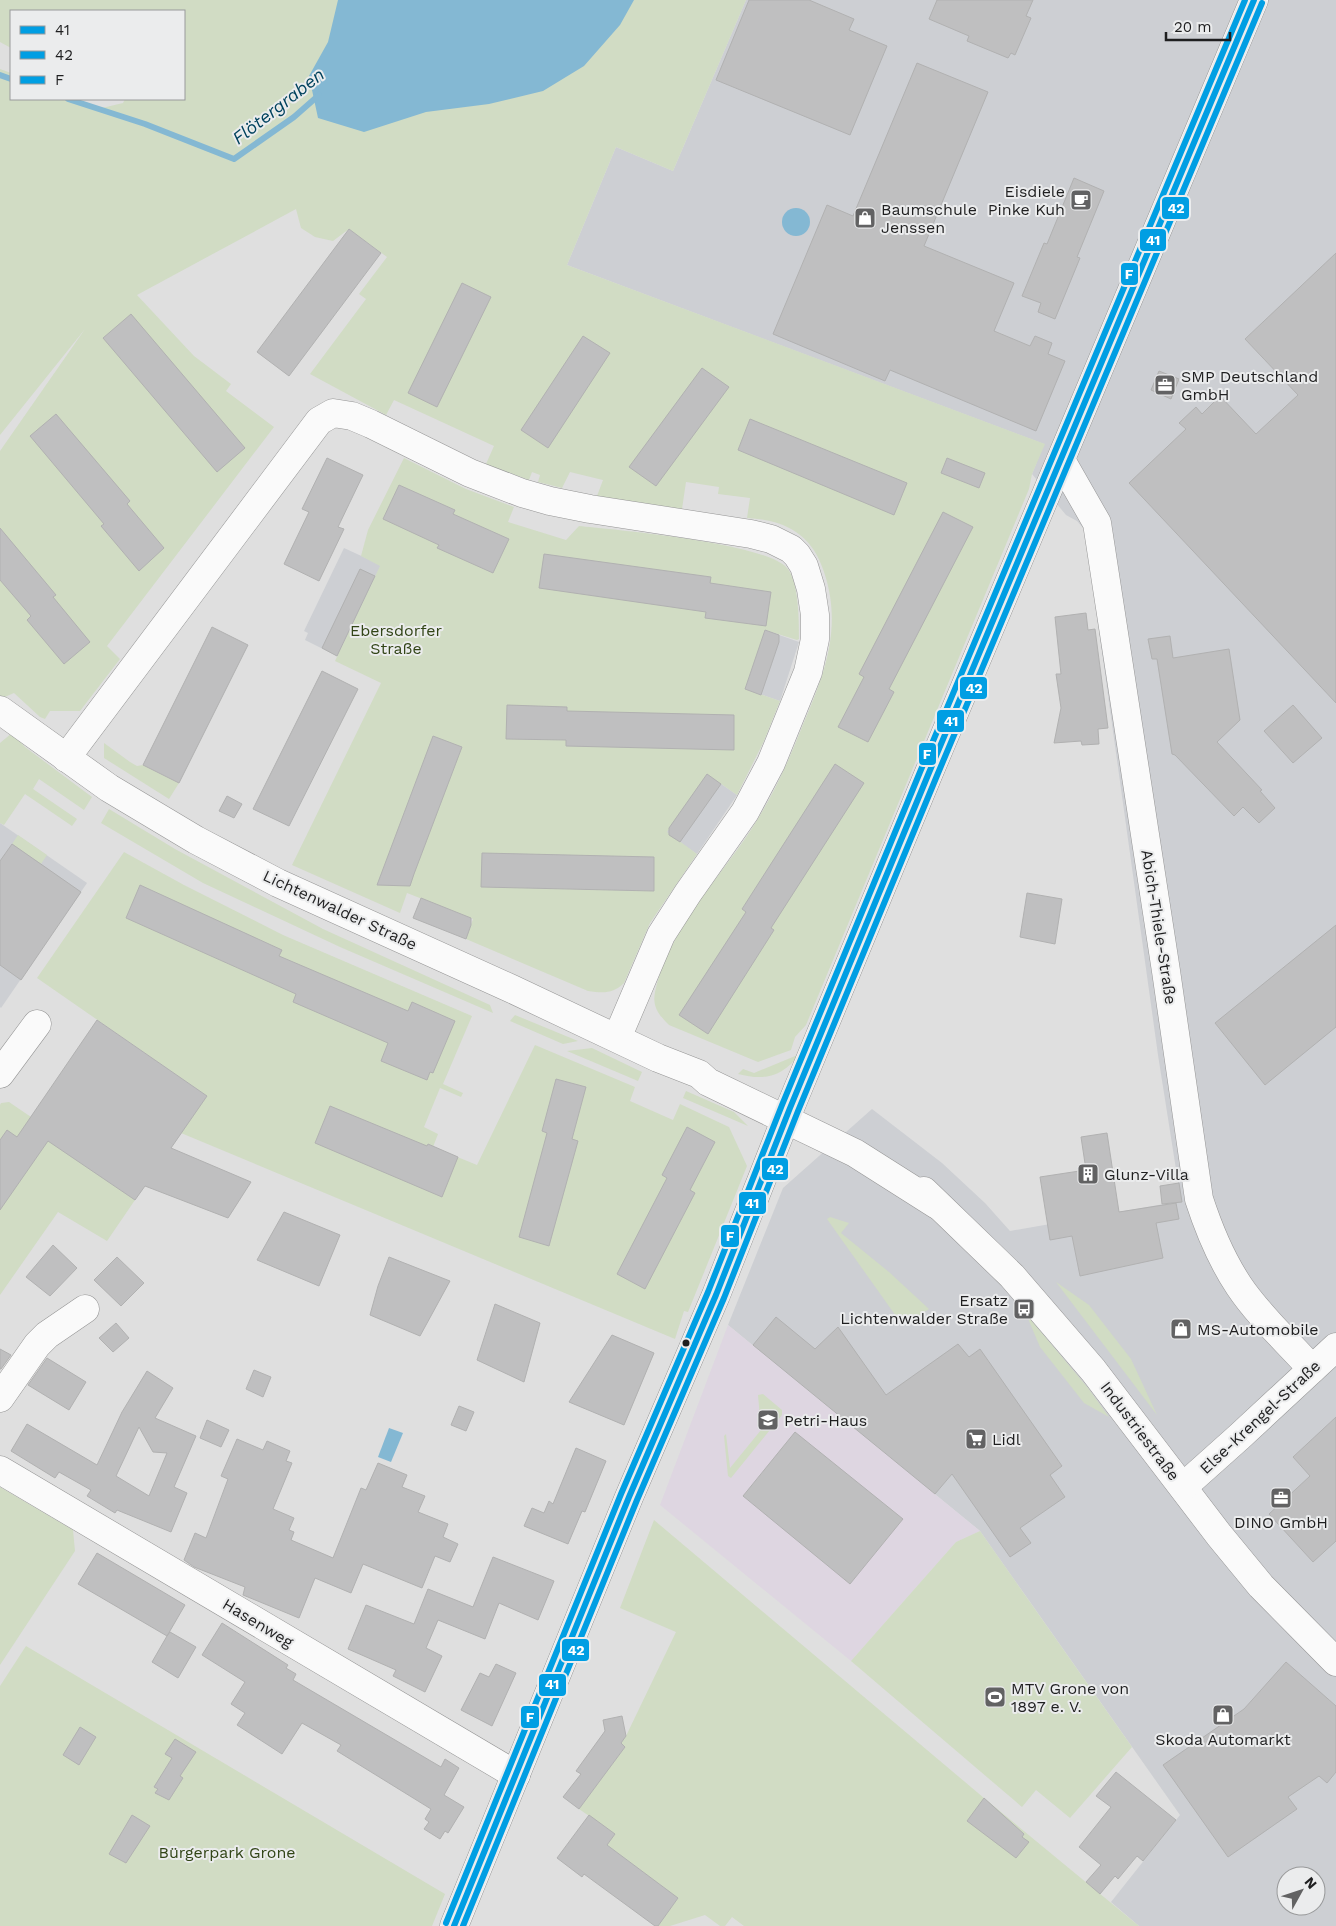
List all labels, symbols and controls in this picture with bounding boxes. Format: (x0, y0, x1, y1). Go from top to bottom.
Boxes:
legend (10, 10, 185, 100)
scale bar (1166, 10, 1230, 42)
text: 20 m (1174, 18, 1212, 36)
text: 41 (55, 21, 70, 39)
text: 42 (55, 46, 73, 64)
water label: Flötergraben (228, 63, 328, 149)
text: F (55, 71, 64, 89)
place label: Eisdiele Pinke Kuh (988, 182, 1065, 219)
cafe icon: Eisdiele Pinke Kuh (1069, 188, 1093, 212)
line badge: 42 (1161, 196, 1190, 220)
place label: Baumschule Jenssen (881, 200, 977, 237)
text: 42 (1167, 200, 1185, 216)
shop icon: Baumschule Jenssen (853, 206, 877, 230)
line badge: 41 (1139, 228, 1167, 252)
text: 41 (1146, 232, 1160, 248)
line badge: F (1120, 262, 1139, 286)
text: F (1125, 266, 1134, 282)
place label: SMP Deutschland GmbH (1181, 367, 1318, 404)
office icon: SMP Deutschland GmbH (1153, 373, 1177, 397)
park label: Ebersdorfer Straße (350, 621, 443, 658)
line badge: 42 (959, 676, 988, 700)
text: 42 (965, 680, 983, 696)
line badge: 41 (936, 709, 965, 733)
text: 41 (944, 713, 958, 729)
line badge: F (918, 742, 937, 766)
text: F (923, 746, 932, 762)
street label: Abich-Thiele-Straße (1137, 848, 1181, 1006)
street label: Lichtenwalder Straße (260, 866, 420, 954)
line badge: 42 (761, 1157, 789, 1181)
text: 42 (766, 1161, 784, 1177)
building icon: Glunz-Villa (1076, 1162, 1100, 1186)
place label: Glunz-Villa (1104, 1165, 1189, 1184)
line badge: 41 (738, 1191, 767, 1215)
text: 41 (745, 1195, 759, 1211)
line badge: F (720, 1224, 740, 1248)
text: F (726, 1228, 735, 1244)
place label: Ersatz Lichtenwalder Straße (840, 1291, 1008, 1328)
bus stop icon: Ersatz Lichtenwalder Straße (1012, 1297, 1036, 1321)
shop icon: MS-Automobile (1169, 1317, 1193, 1341)
place label: MS-Automobile (1197, 1320, 1319, 1339)
unlabelled marker (681, 1338, 691, 1348)
street label: Else-Krengel-Straße (1196, 1356, 1324, 1478)
street label: Industriestraße (1097, 1378, 1183, 1484)
school or university icon: Petri-Haus (756, 1408, 780, 1432)
place label: Petri-Haus (784, 1411, 867, 1430)
supermarket icon: Lidl (964, 1427, 988, 1451)
place label: Lidl (992, 1430, 1021, 1449)
office icon: DINO GmbH (1269, 1486, 1293, 1510)
place label: DINO GmbH (1234, 1513, 1328, 1532)
street label: Hasenweg (219, 1595, 297, 1652)
line badge: 42 (561, 1638, 590, 1662)
text: 42 (567, 1642, 585, 1658)
line badge: 41 (538, 1673, 567, 1697)
text: 41 (545, 1676, 559, 1692)
place label: MTV Grone von 1897 e. V. (1011, 1679, 1129, 1716)
sports icon: MTV Grone von 1897 e. V. (983, 1685, 1007, 1709)
shop icon: Skoda Automarkt (1211, 1703, 1235, 1727)
line badge: F (520, 1705, 540, 1729)
text: F (526, 1709, 535, 1725)
place label: Skoda Automarkt (1155, 1730, 1291, 1749)
park label: Bürgerpark Grone (158, 1843, 296, 1862)
north arrow (1276, 1866, 1326, 1916)
text: N (1301, 1874, 1320, 1892)

